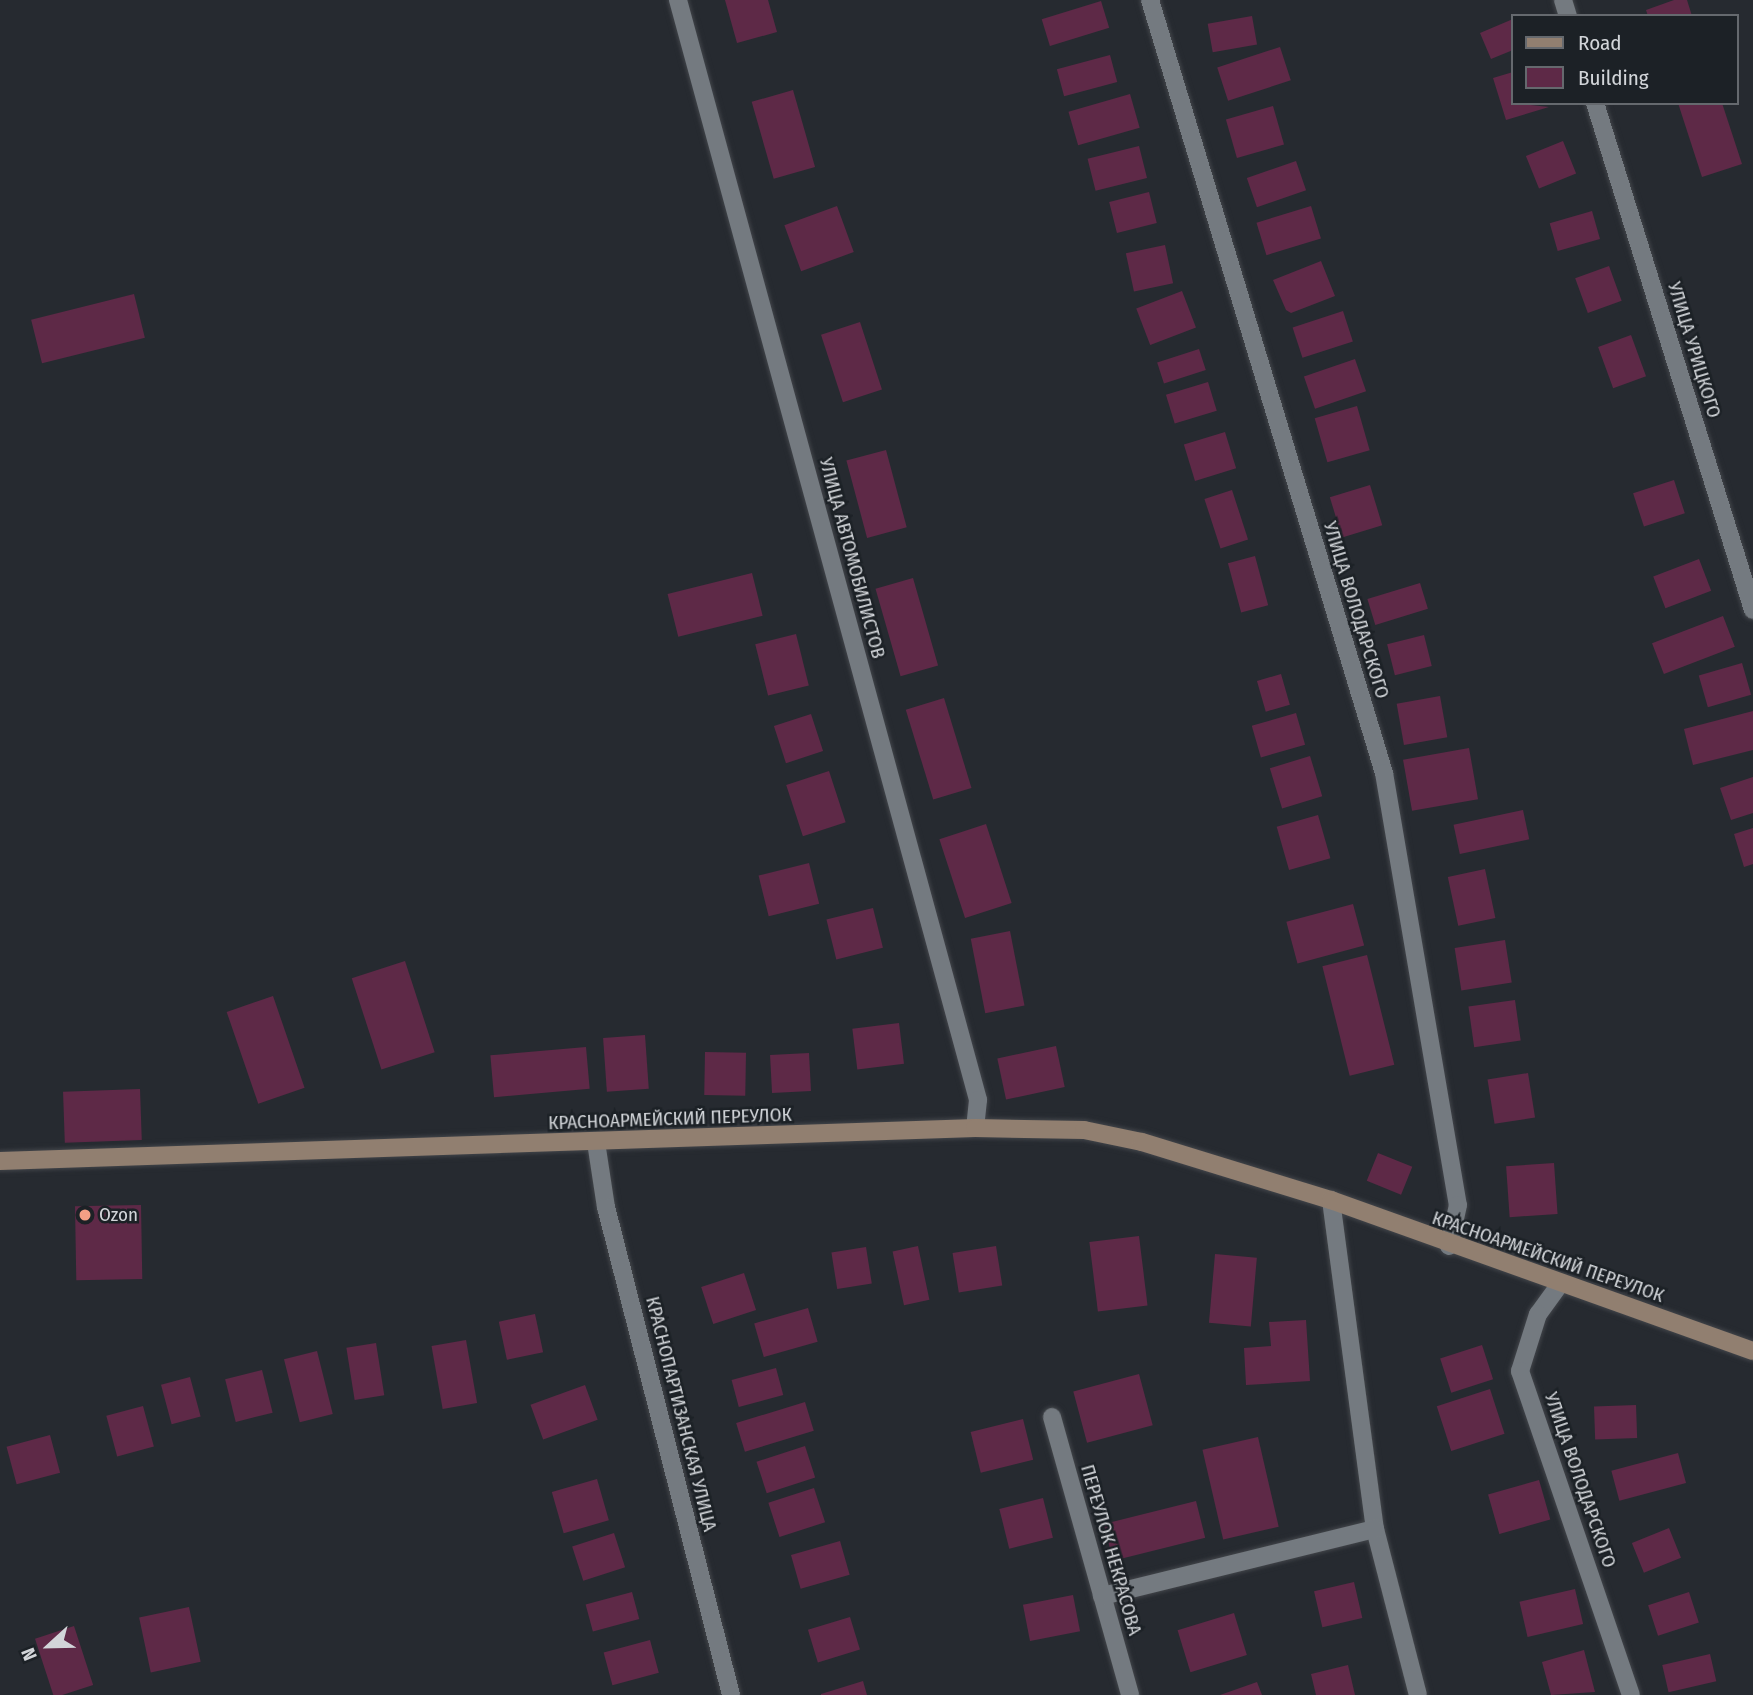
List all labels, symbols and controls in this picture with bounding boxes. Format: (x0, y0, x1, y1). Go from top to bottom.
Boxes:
legend (1512, 14, 1739, 105)
text: Road (1578, 30, 1622, 56)
text: Building (1578, 65, 1649, 91)
street label: УЛИЦА УРИЦКОГО (1662, 279, 1726, 421)
street label: УЛИЦА АВТОМОБИЛИСТОВ (814, 455, 890, 661)
street label: УЛИЦА ВОЛОДАРСКОГО (1318, 519, 1394, 701)
street label: КРАСНОАРМЕЙСКИЙ ПЕРЕУЛОК (548, 1103, 792, 1135)
place label: Ozon (99, 1204, 138, 1226)
marker: Ozon (77, 1207, 93, 1223)
street label: КРАСНОАРМЕЙСКИЙ ПЕРЕУЛОК (1429, 1207, 1667, 1307)
street label: КРАСНОПАРТИЗАНСКАЯ УЛИЦА (641, 1294, 721, 1534)
street label: УЛИЦА ВОЛОДАРСКОГО (1539, 1389, 1621, 1571)
street label: ПЕРЕУЛОК НЕКРАСОВА (1076, 1462, 1146, 1638)
north arrow (14, 1611, 84, 1681)
text: N (16, 1644, 42, 1664)

